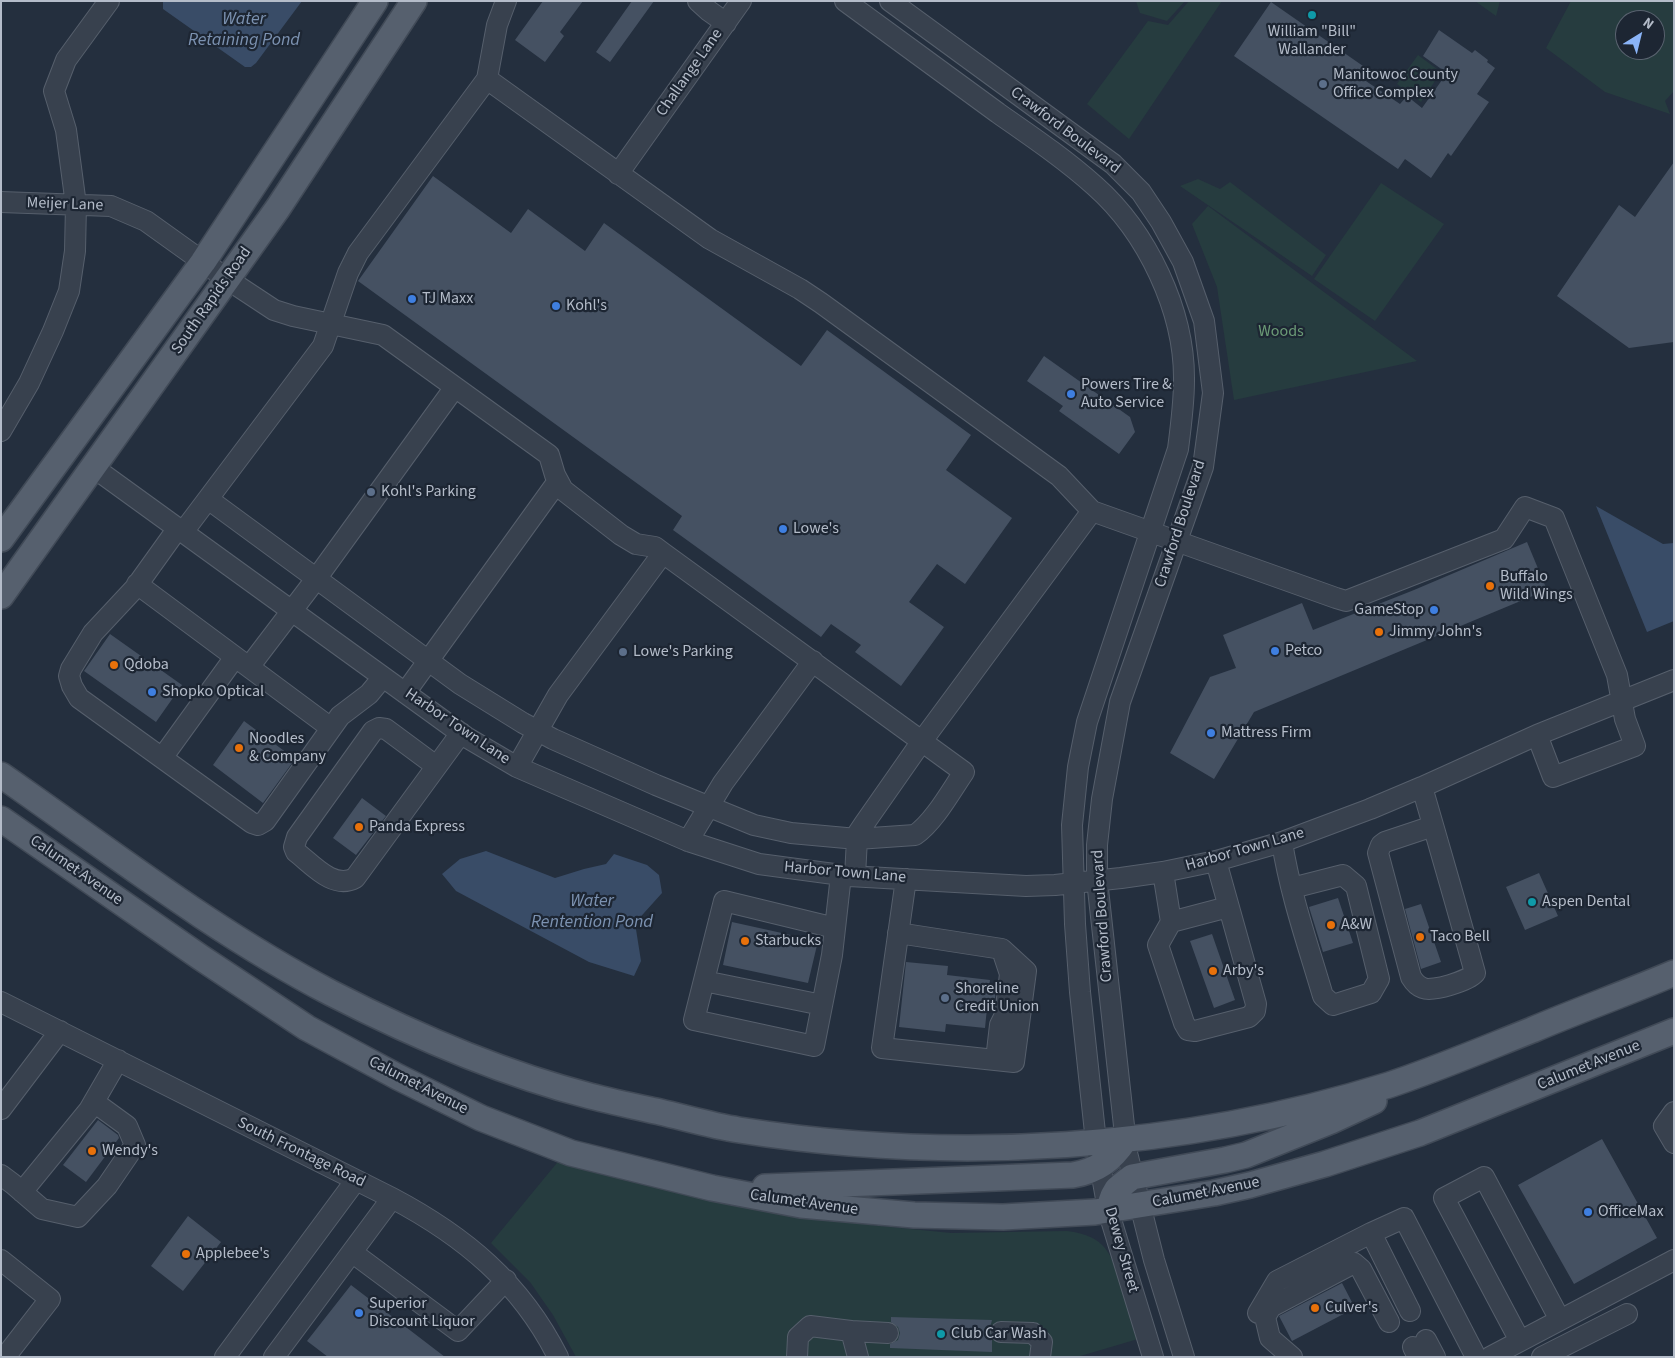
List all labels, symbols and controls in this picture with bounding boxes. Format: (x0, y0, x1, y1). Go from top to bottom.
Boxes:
water label: Water Retaining Pond (188, 9, 300, 52)
marker: William "Bill" Wallander (1306, 9, 1318, 21)
north arrow (1615, 10, 1665, 60)
text: N (1639, 13, 1658, 35)
place label: William "Bill" Wallander (1268, 22, 1356, 60)
street label: Challange Lane (653, 26, 727, 120)
place label: Manitowoc County Office Complex (1333, 65, 1458, 103)
marker: Manitowoc County Office Complex (1317, 78, 1329, 90)
street label: Crawford Boulevard (1006, 83, 1124, 179)
street label: Meijer Lane (26, 194, 104, 216)
street label: South Rapids Road (168, 244, 256, 358)
place label: TJ Maxx (422, 289, 473, 309)
marker: TJ Maxx (406, 293, 418, 305)
place label: Kohl's (566, 296, 607, 316)
marker: Kohl's (550, 300, 562, 312)
park label: Woods (1258, 322, 1304, 342)
place label: Powers Tire & Auto Service (1081, 375, 1172, 413)
marker: Powers Tire & Auto Service (1065, 388, 1077, 400)
street label: Crawford Boulevard (1151, 458, 1211, 590)
place label: Kohl's Parking (381, 482, 476, 502)
marker: Kohl's Parking (365, 486, 377, 498)
place label: Lowe's (793, 519, 839, 539)
marker: Lowe's (777, 523, 789, 535)
place label: Buffalo Wild Wings (1500, 567, 1573, 605)
marker: Buffalo Wild Wings (1484, 580, 1496, 592)
place label: GameStop (1354, 600, 1424, 620)
marker: GameStop (1428, 604, 1440, 616)
place label: Jimmy John's (1389, 622, 1482, 642)
marker: Jimmy John's (1373, 626, 1385, 638)
place label: Petco (1285, 641, 1322, 661)
place label: Lowe's Parking (633, 642, 733, 662)
marker: Petco (1269, 645, 1281, 657)
marker: Lowe's Parking (617, 646, 629, 658)
place label: Qdoba (124, 655, 169, 675)
marker: Qdoba (108, 659, 120, 671)
place label: Shopko Optical (162, 682, 264, 702)
street label: Harbor Town Lane (401, 685, 513, 769)
marker: Shopko Optical (146, 686, 158, 698)
place label: Mattress Firm (1221, 723, 1312, 743)
marker: Mattress Firm (1205, 727, 1217, 739)
place label: Noodles & Company (249, 729, 326, 767)
marker: Noodles & Company (233, 742, 245, 754)
place label: Panda Express (369, 817, 465, 837)
marker: Panda Express (353, 821, 365, 833)
street label: Harbor Town Lane (1184, 824, 1306, 876)
street label: Calumet Avenue (26, 832, 126, 910)
street label: Crawford Boulevard (1089, 849, 1117, 983)
street label: Harbor Town Lane (783, 858, 907, 888)
water label: Water Rentention Pond (531, 891, 653, 934)
place label: Aspen Dental (1542, 892, 1630, 912)
marker: Aspen Dental (1526, 896, 1538, 908)
place label: A&W (1341, 915, 1372, 935)
marker: A&W (1325, 919, 1337, 931)
place label: Taco Bell (1430, 927, 1490, 947)
place label: Starbucks (755, 931, 821, 951)
marker: Taco Bell (1414, 931, 1426, 943)
marker: Starbucks (739, 935, 751, 947)
place label: Arby's (1223, 961, 1264, 981)
marker: Arby's (1207, 965, 1219, 977)
place label: Shoreline Credit Union (955, 979, 1039, 1017)
marker: Shoreline Credit Union (939, 992, 951, 1004)
street label: Calumet Avenue (1535, 1037, 1643, 1095)
street label: Calumet Avenue (365, 1053, 471, 1119)
street label: South Frontage Road (234, 1114, 368, 1192)
place label: Wendy's (102, 1141, 158, 1161)
marker: Wendy's (86, 1145, 98, 1157)
street label: Calumet Avenue (1151, 1173, 1261, 1213)
street label: Calumet Avenue (749, 1186, 859, 1220)
place label: OfficeMax (1598, 1202, 1664, 1222)
street label: Dewey Street (1100, 1205, 1142, 1295)
marker: OfficeMax (1582, 1206, 1594, 1218)
place label: Applebee's (196, 1244, 270, 1264)
marker: Applebee's (180, 1248, 192, 1260)
place label: Superior Discount Liquor (369, 1294, 475, 1332)
place label: Culver's (1325, 1298, 1378, 1318)
marker: Culver's (1309, 1302, 1321, 1314)
marker: Superior Discount Liquor (353, 1307, 365, 1319)
place label: Club Car Wash (951, 1324, 1047, 1344)
marker: Club Car Wash (935, 1328, 947, 1340)

